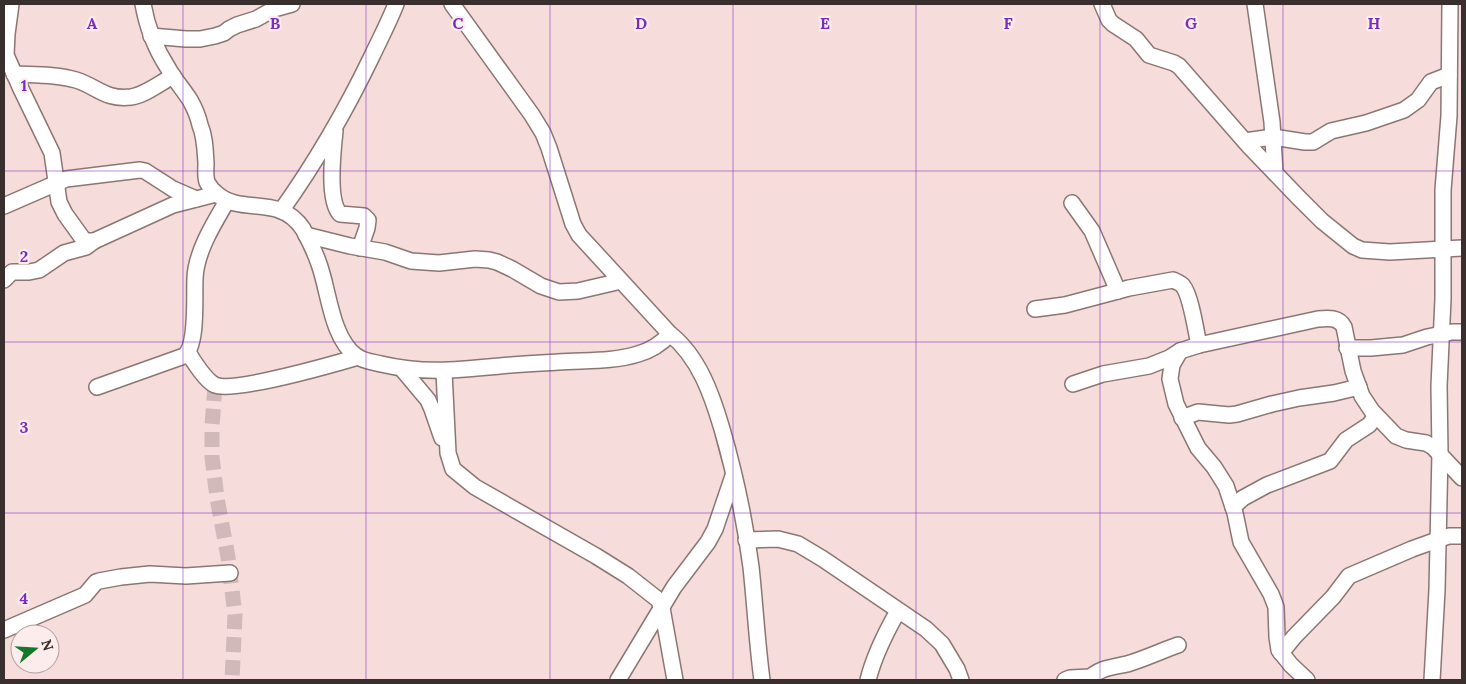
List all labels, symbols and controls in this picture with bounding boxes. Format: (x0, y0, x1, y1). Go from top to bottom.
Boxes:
text: A (87, 13, 98, 33)
text: B (270, 13, 281, 33)
text: C (452, 13, 464, 33)
text: D (635, 13, 647, 33)
text: E (820, 13, 830, 33)
text: F (1003, 13, 1013, 33)
text: G (1185, 13, 1197, 33)
text: H (1368, 13, 1381, 33)
text: 1 (21, 75, 27, 95)
text: 2 (20, 246, 28, 266)
text: 3 (20, 417, 29, 437)
text: 4 (20, 588, 29, 608)
north arrow (10, 624, 60, 674)
text: N (37, 637, 58, 653)

